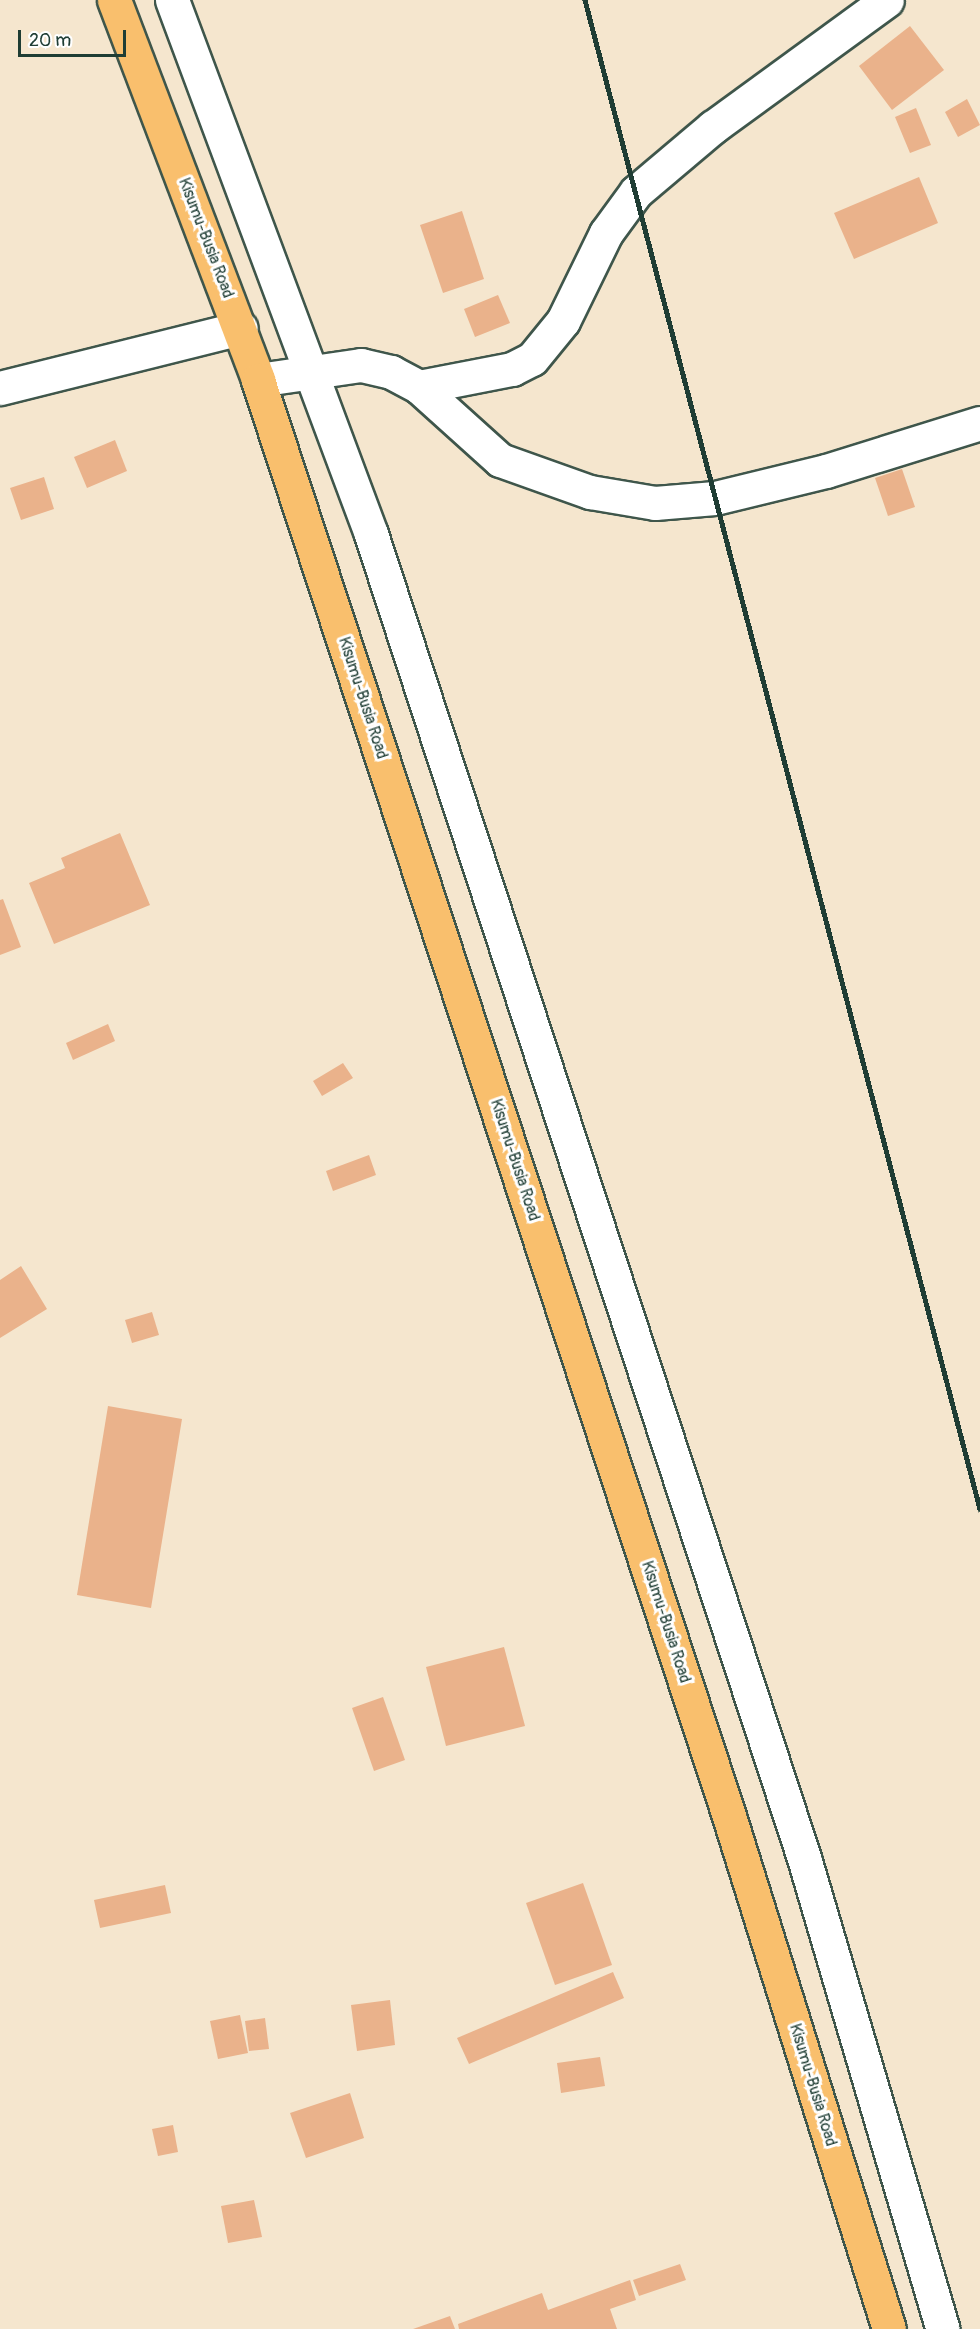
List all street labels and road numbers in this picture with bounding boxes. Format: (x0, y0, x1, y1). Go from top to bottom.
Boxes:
street label: Kisumu-Busia Road (174, 175, 238, 301)
street label: Kisumu-Busia Road (334, 635, 392, 761)
street label: Kisumu-Busia Road (486, 1097, 544, 1223)
street label: Kisumu-Busia Road (637, 1559, 695, 1685)
street label: Kisumu-Busia Road (785, 2021, 841, 2149)

